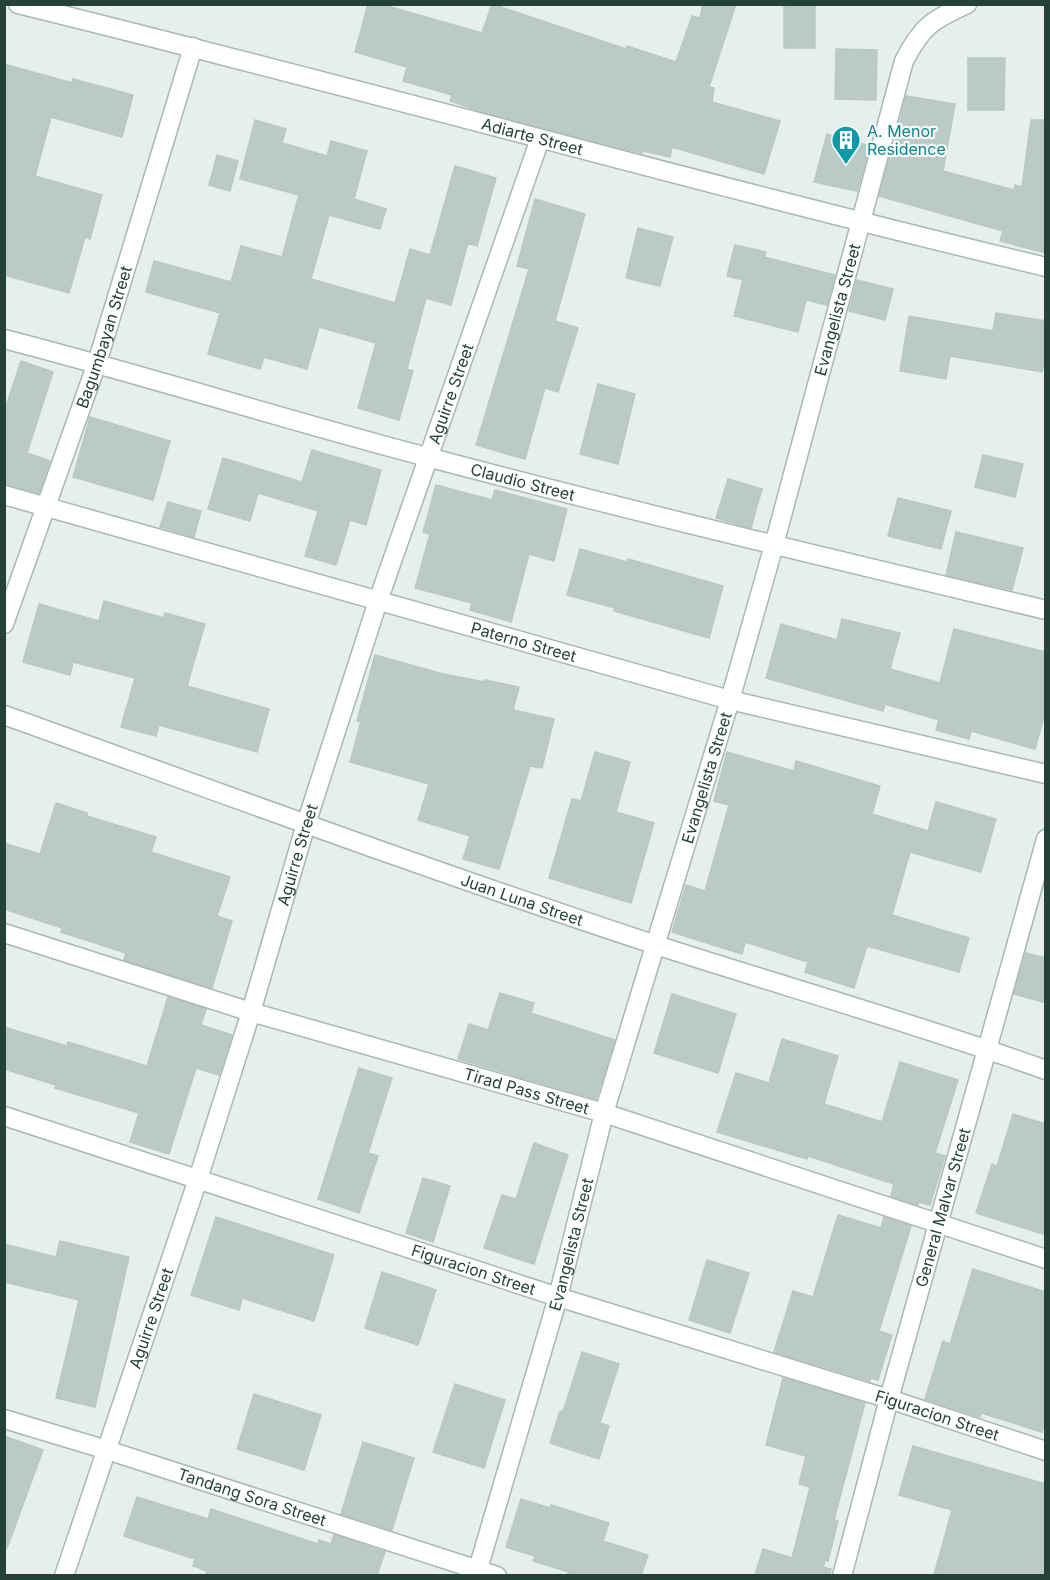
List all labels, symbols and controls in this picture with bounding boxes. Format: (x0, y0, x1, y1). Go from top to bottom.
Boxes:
street label: Adiarte Street (479, 113, 585, 159)
place label: A. Menor Residence (867, 121, 946, 159)
building icon: A. Menor Residence (830, 124, 862, 166)
street label: Evangelista Street (810, 241, 865, 378)
street label: Bagumbayan Street (72, 263, 136, 411)
street label: Aguirre Street (424, 341, 478, 447)
street label: Claudio Street (468, 459, 577, 505)
street label: Paterno Street (469, 617, 579, 666)
street label: Evangelista Street (677, 710, 736, 846)
street label: Aguirre Street (273, 801, 322, 908)
street label: Juan Luna Street (458, 870, 586, 930)
street label: Tirad Pass Street (462, 1063, 592, 1118)
street label: General Malvar Street (911, 1126, 975, 1289)
street label: Evangelista Street (544, 1176, 597, 1313)
street label: Figuracion Street (409, 1240, 538, 1299)
street label: Aguirre Street (125, 1265, 177, 1371)
street label: Figuracion Street (873, 1385, 1002, 1445)
street label: Tandang Sora Street (175, 1464, 329, 1530)

